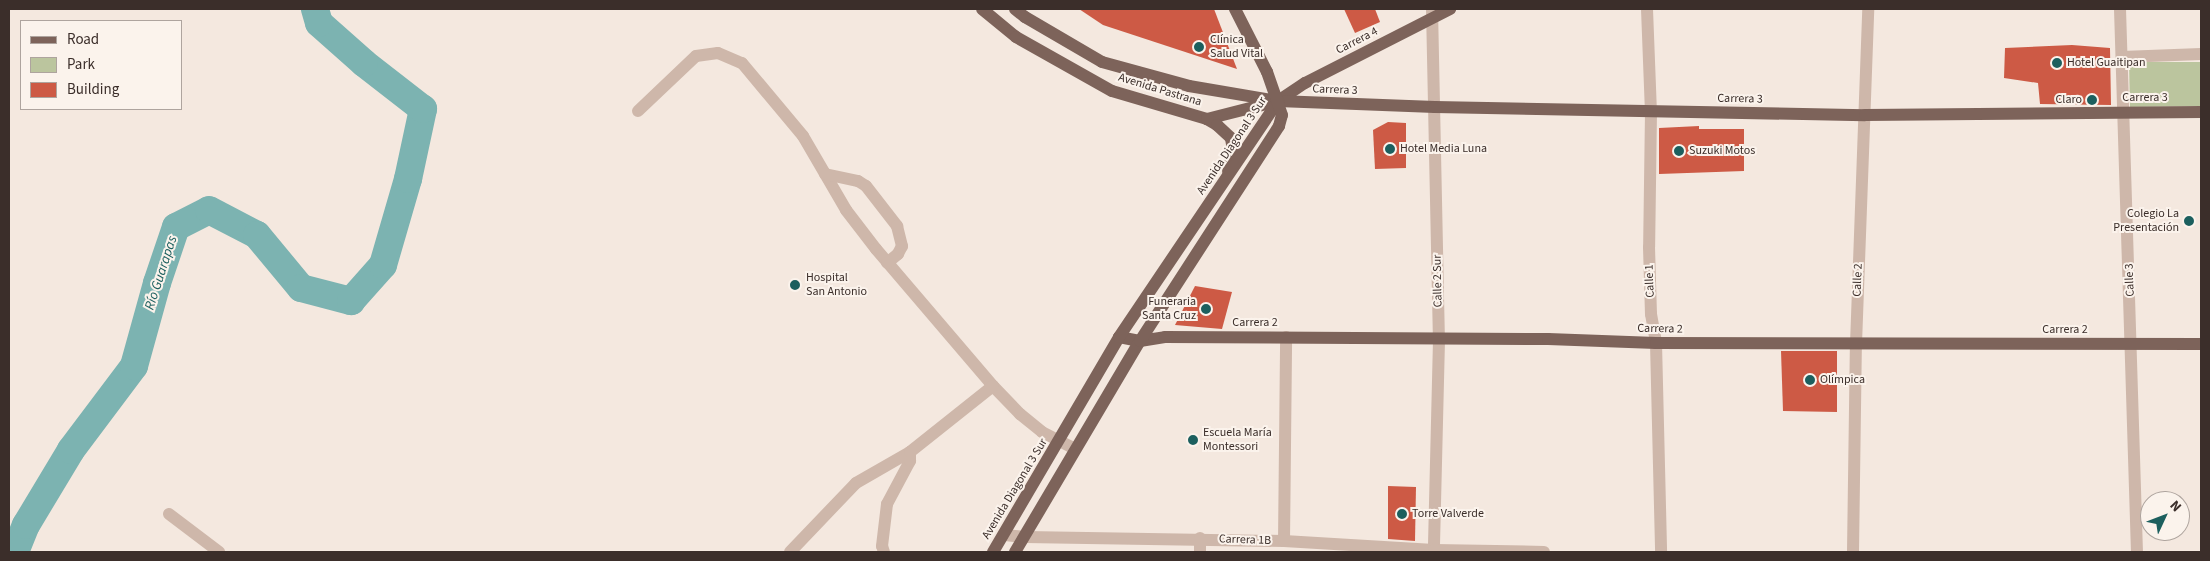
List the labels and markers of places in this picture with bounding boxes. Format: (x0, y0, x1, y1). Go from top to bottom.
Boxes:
place label: Clínica Salud Vital (1210, 33, 1263, 61)
marker: Clínica Salud Vital (1192, 40, 1206, 54)
place label: Hotel Guaitipan (2067, 56, 2145, 70)
marker: Hotel Guaitipan (2051, 57, 2063, 69)
place label: Claro (2055, 93, 2082, 107)
marker: Claro (2086, 94, 2098, 106)
place label: Hotel Media Luna (1400, 142, 1487, 156)
marker: Hotel Media Luna (1384, 143, 1396, 155)
place label: Suzuki Motos (1689, 144, 1755, 158)
marker: Suzuki Motos (1673, 145, 1685, 157)
place label: Colegio La Presentación (2113, 207, 2179, 235)
marker: Colegio La Presentación (2183, 215, 2195, 227)
place label: Hospital San Antonio (806, 271, 867, 299)
marker: Hospital San Antonio (788, 278, 802, 292)
place label: Funeraria Santa Cruz (1142, 295, 1196, 323)
marker: Funeraria Santa Cruz (1200, 303, 1212, 315)
place label: Olímpica (1820, 373, 1865, 387)
marker: Olímpica (1804, 374, 1816, 386)
place label: Escuela María Montessori (1203, 426, 1272, 454)
marker: Escuela María Montessori (1187, 434, 1199, 446)
place label: Torre Valverde (1412, 507, 1484, 521)
marker: Torre Valverde (1396, 508, 1408, 520)

